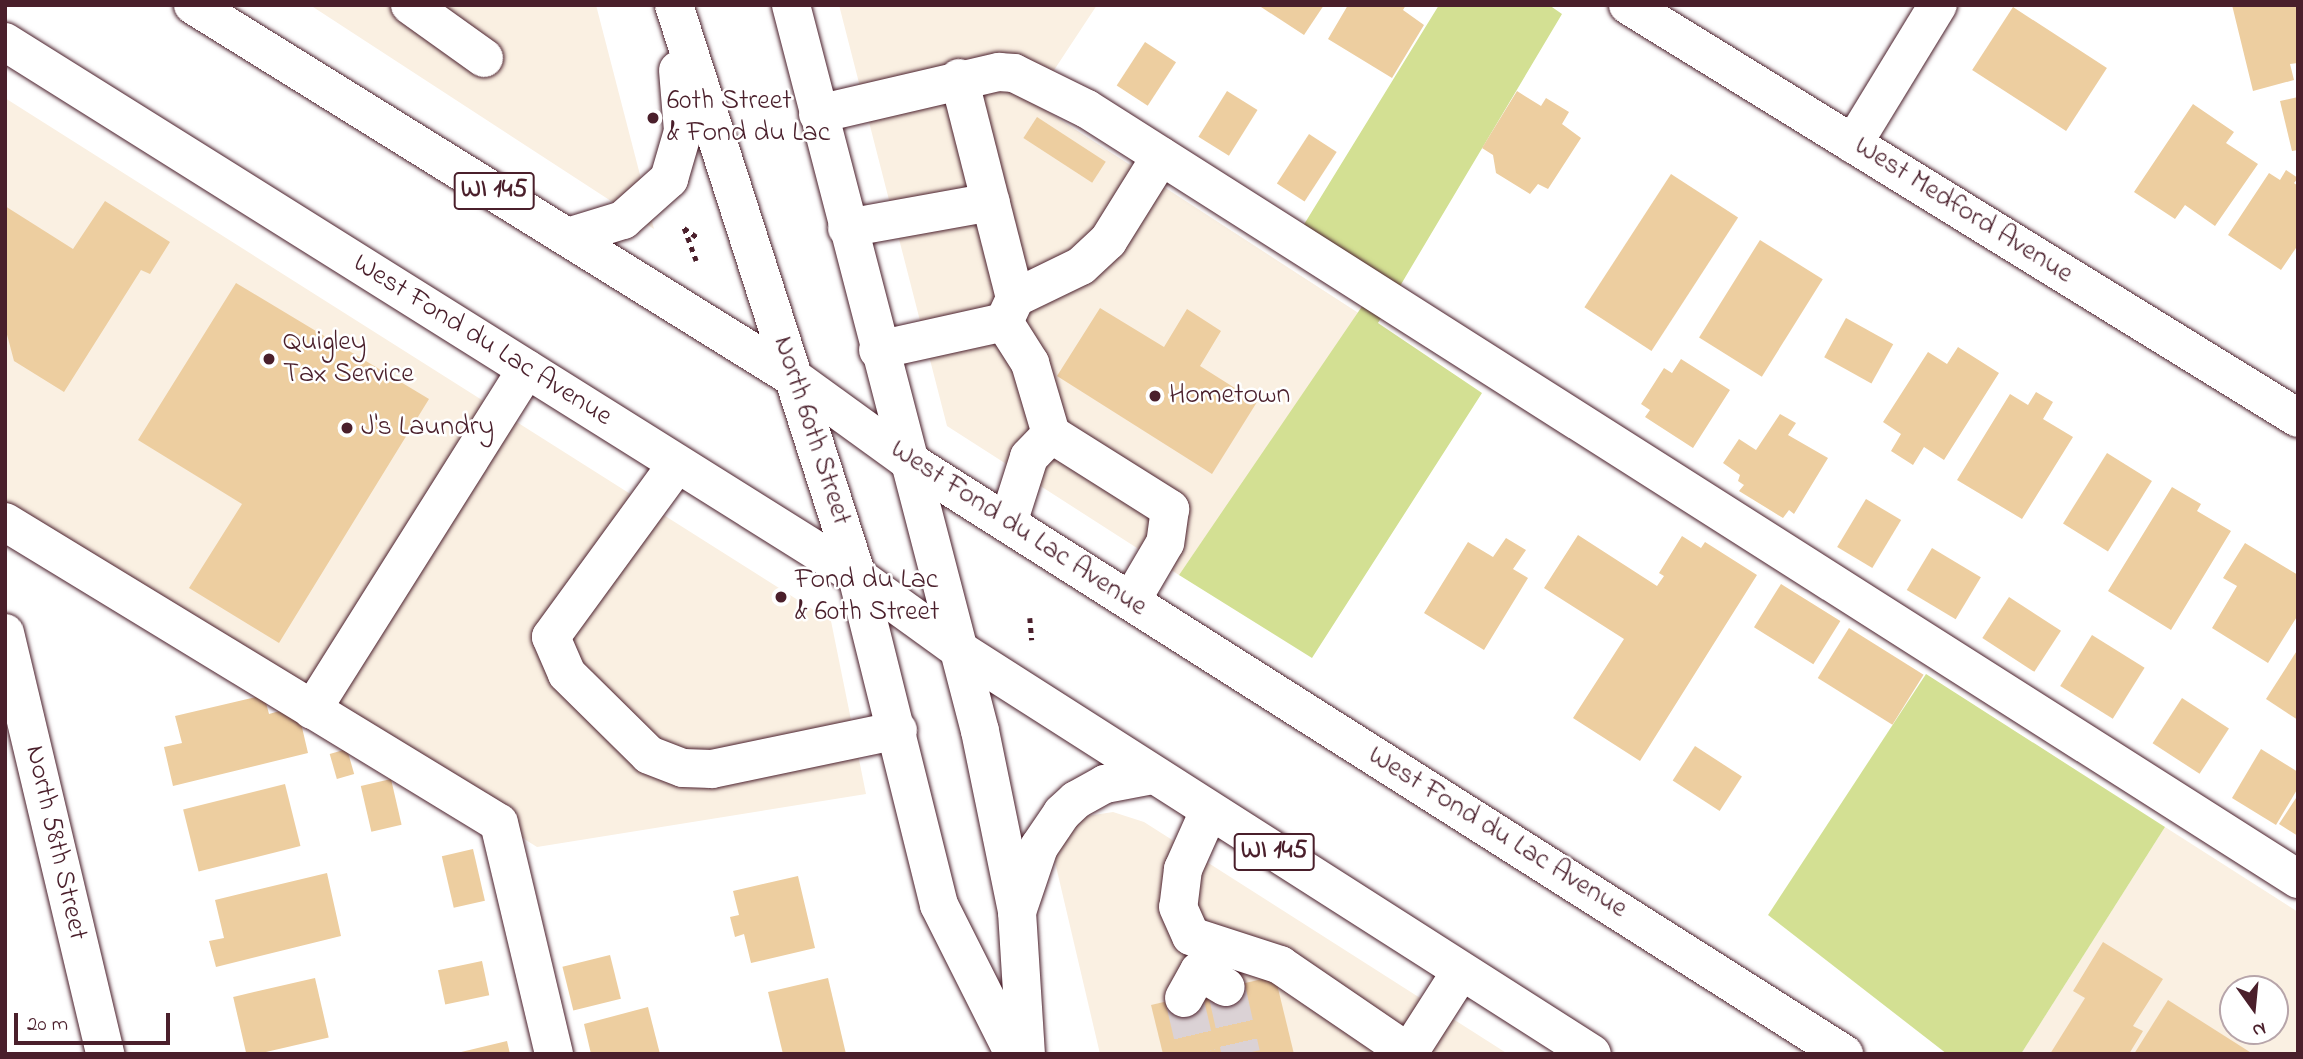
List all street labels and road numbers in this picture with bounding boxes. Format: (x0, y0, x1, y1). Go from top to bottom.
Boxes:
street label: West Medford Avenue (1848, 130, 2078, 292)
road number: WI 145 (452, 168, 536, 214)
street label: West Fond du Lac Avenue (346, 248, 618, 434)
street label: North 60th Street (765, 332, 857, 530)
street label: West Fond du Lac Avenue (883, 434, 1153, 624)
street label: West Fond du Lac Avenue (1361, 740, 1633, 926)
street label: North 58th Street (16, 742, 94, 944)
road number: WI 145 (1232, 830, 1316, 874)

